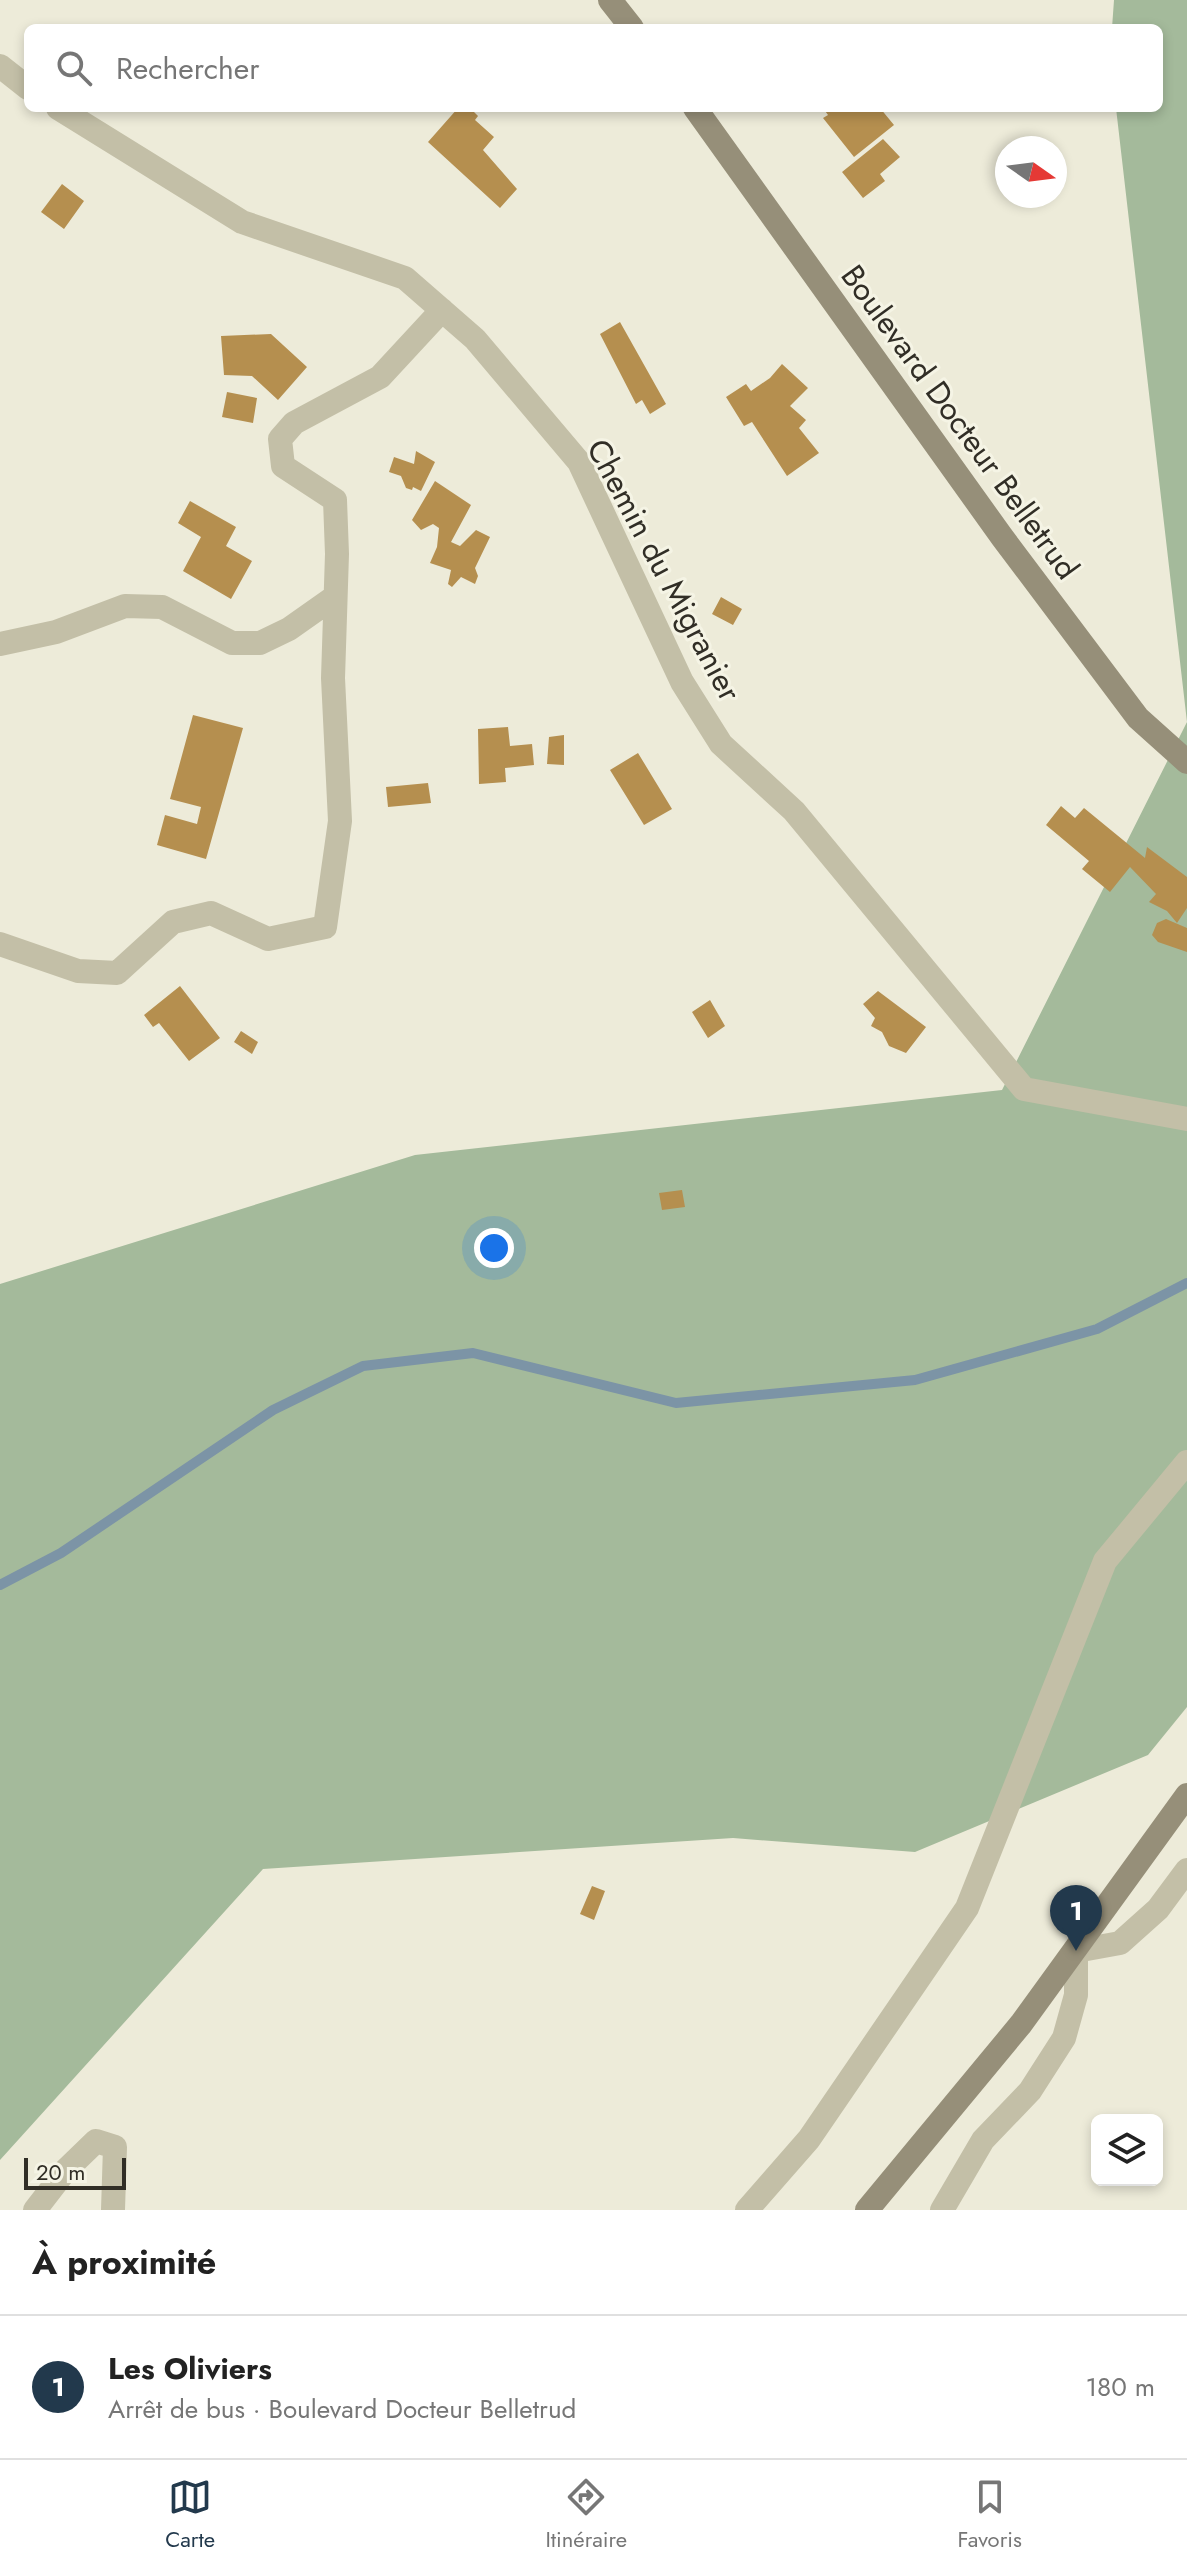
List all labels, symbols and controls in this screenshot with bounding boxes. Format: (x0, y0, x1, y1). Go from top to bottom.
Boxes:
search box (24, 24, 1163, 112)
icon: search (52, 46, 96, 90)
text: Rechercher (116, 47, 259, 90)
north arrow (995, 136, 1067, 208)
street label: Boulevard Docteur Belletrud (830, 255, 1090, 589)
street label: Chemin du Migranier (575, 431, 753, 709)
your location (474, 1228, 514, 1268)
pin: 1 (1050, 1885, 1102, 1951)
map controls (1091, 2114, 1163, 2186)
button: layers (1091, 2114, 1163, 2186)
scale bar (24, 2154, 126, 2190)
text: 20 m (36, 2156, 85, 2188)
text: À proximité (32, 2238, 216, 2287)
text: Les Oliviers (108, 2347, 272, 2390)
text: 1 (51, 2368, 65, 2406)
text: 180 m (1085, 2368, 1155, 2406)
text: Arrêt de bus · Boulevard Docteur Belletrud (108, 2390, 576, 2428)
tab: Carte (165, 2475, 215, 2555)
tab: Itinéraire (545, 2475, 627, 2555)
tab: Favoris (957, 2475, 1022, 2555)

